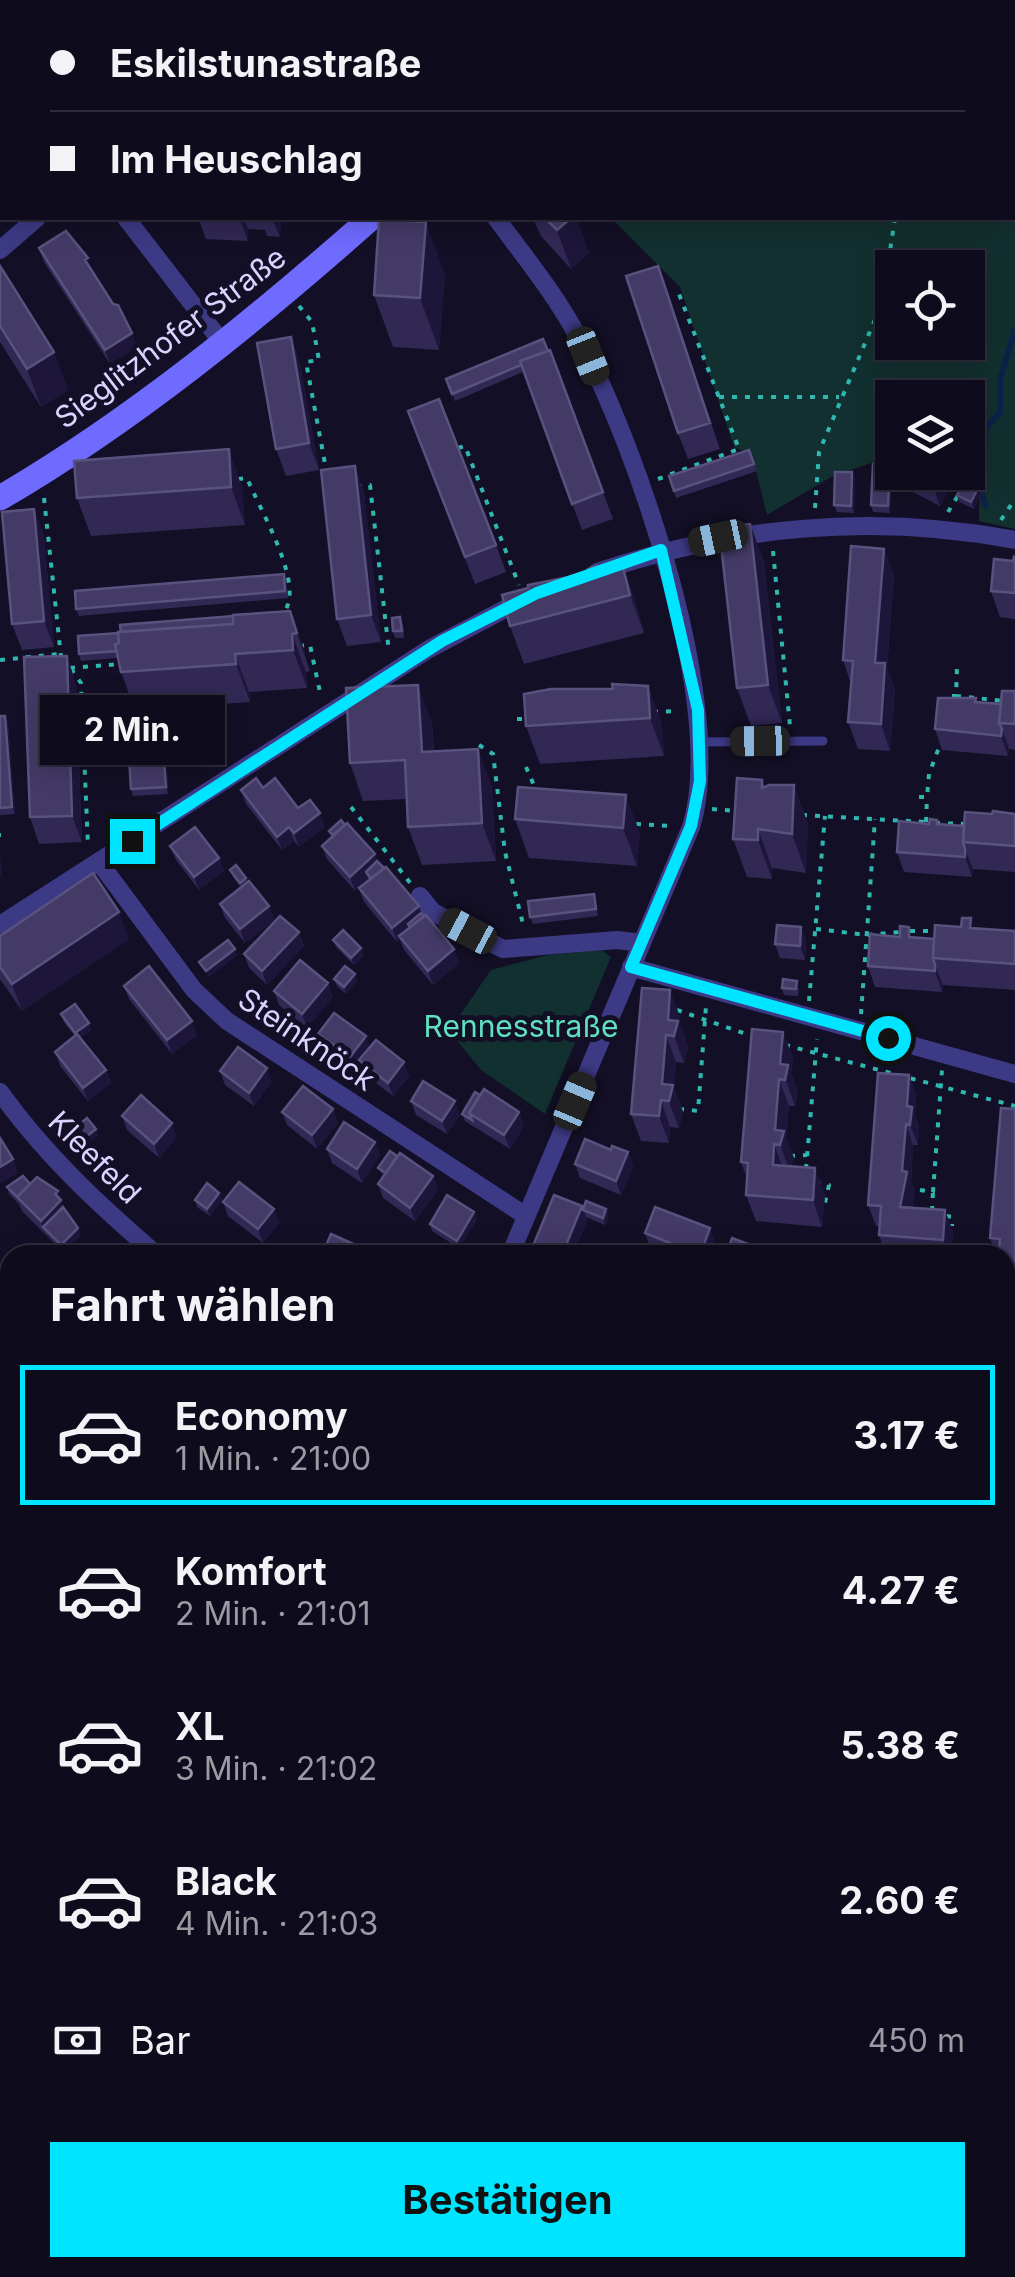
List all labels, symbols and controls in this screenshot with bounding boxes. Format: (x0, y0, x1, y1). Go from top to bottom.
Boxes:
text: Eskilstunastraße (110, 40, 421, 86)
text: Im Heuschlag (110, 136, 363, 182)
street label: Sieglitzhofer Straße (47, 238, 293, 436)
map controls (875, 250, 985, 490)
button: locate (875, 250, 985, 360)
car (563, 323, 613, 389)
button: layers (875, 380, 985, 490)
car (686, 517, 750, 559)
callout: 2 Min. (39, 696, 224, 766)
text: 2 Min. (84, 710, 181, 749)
car (730, 725, 790, 757)
route end (110, 819, 155, 864)
car (434, 904, 502, 958)
street label: Steinknöck (232, 980, 383, 1098)
park label: Rennesstraße (424, 1008, 618, 1044)
route start (866, 1016, 911, 1061)
car (549, 1068, 601, 1134)
street label: Kleefeld (41, 1103, 149, 1211)
text: Fahrt wählen (50, 1277, 335, 1332)
icon: car (55, 1390, 145, 1480)
text: Economy (175, 1393, 348, 1439)
text: 3.17 € (854, 1412, 960, 1458)
text: 1 Min. · 21:00 (175, 1439, 371, 1478)
icon: car (55, 1545, 145, 1635)
text: Komfort (175, 1548, 327, 1594)
text: 4.27 € (842, 1567, 960, 1613)
text: 2 Min. · 21:01 (175, 1594, 370, 1633)
icon: car (55, 1700, 145, 1790)
text: XL (175, 1703, 225, 1749)
text: 5.38 € (840, 1722, 960, 1768)
text: 3 Min. · 21:02 (175, 1749, 377, 1788)
icon: car (55, 1855, 145, 1945)
text: Black (175, 1858, 277, 1904)
text: 2.60 € (839, 1877, 960, 1923)
text: 4 Min. · 21:03 (175, 1904, 378, 1943)
icon: cash (50, 2013, 105, 2068)
text: Bar (130, 2017, 191, 2063)
text: 450 m (868, 2021, 965, 2060)
button: Bestätigen (50, 2142, 965, 2257)

